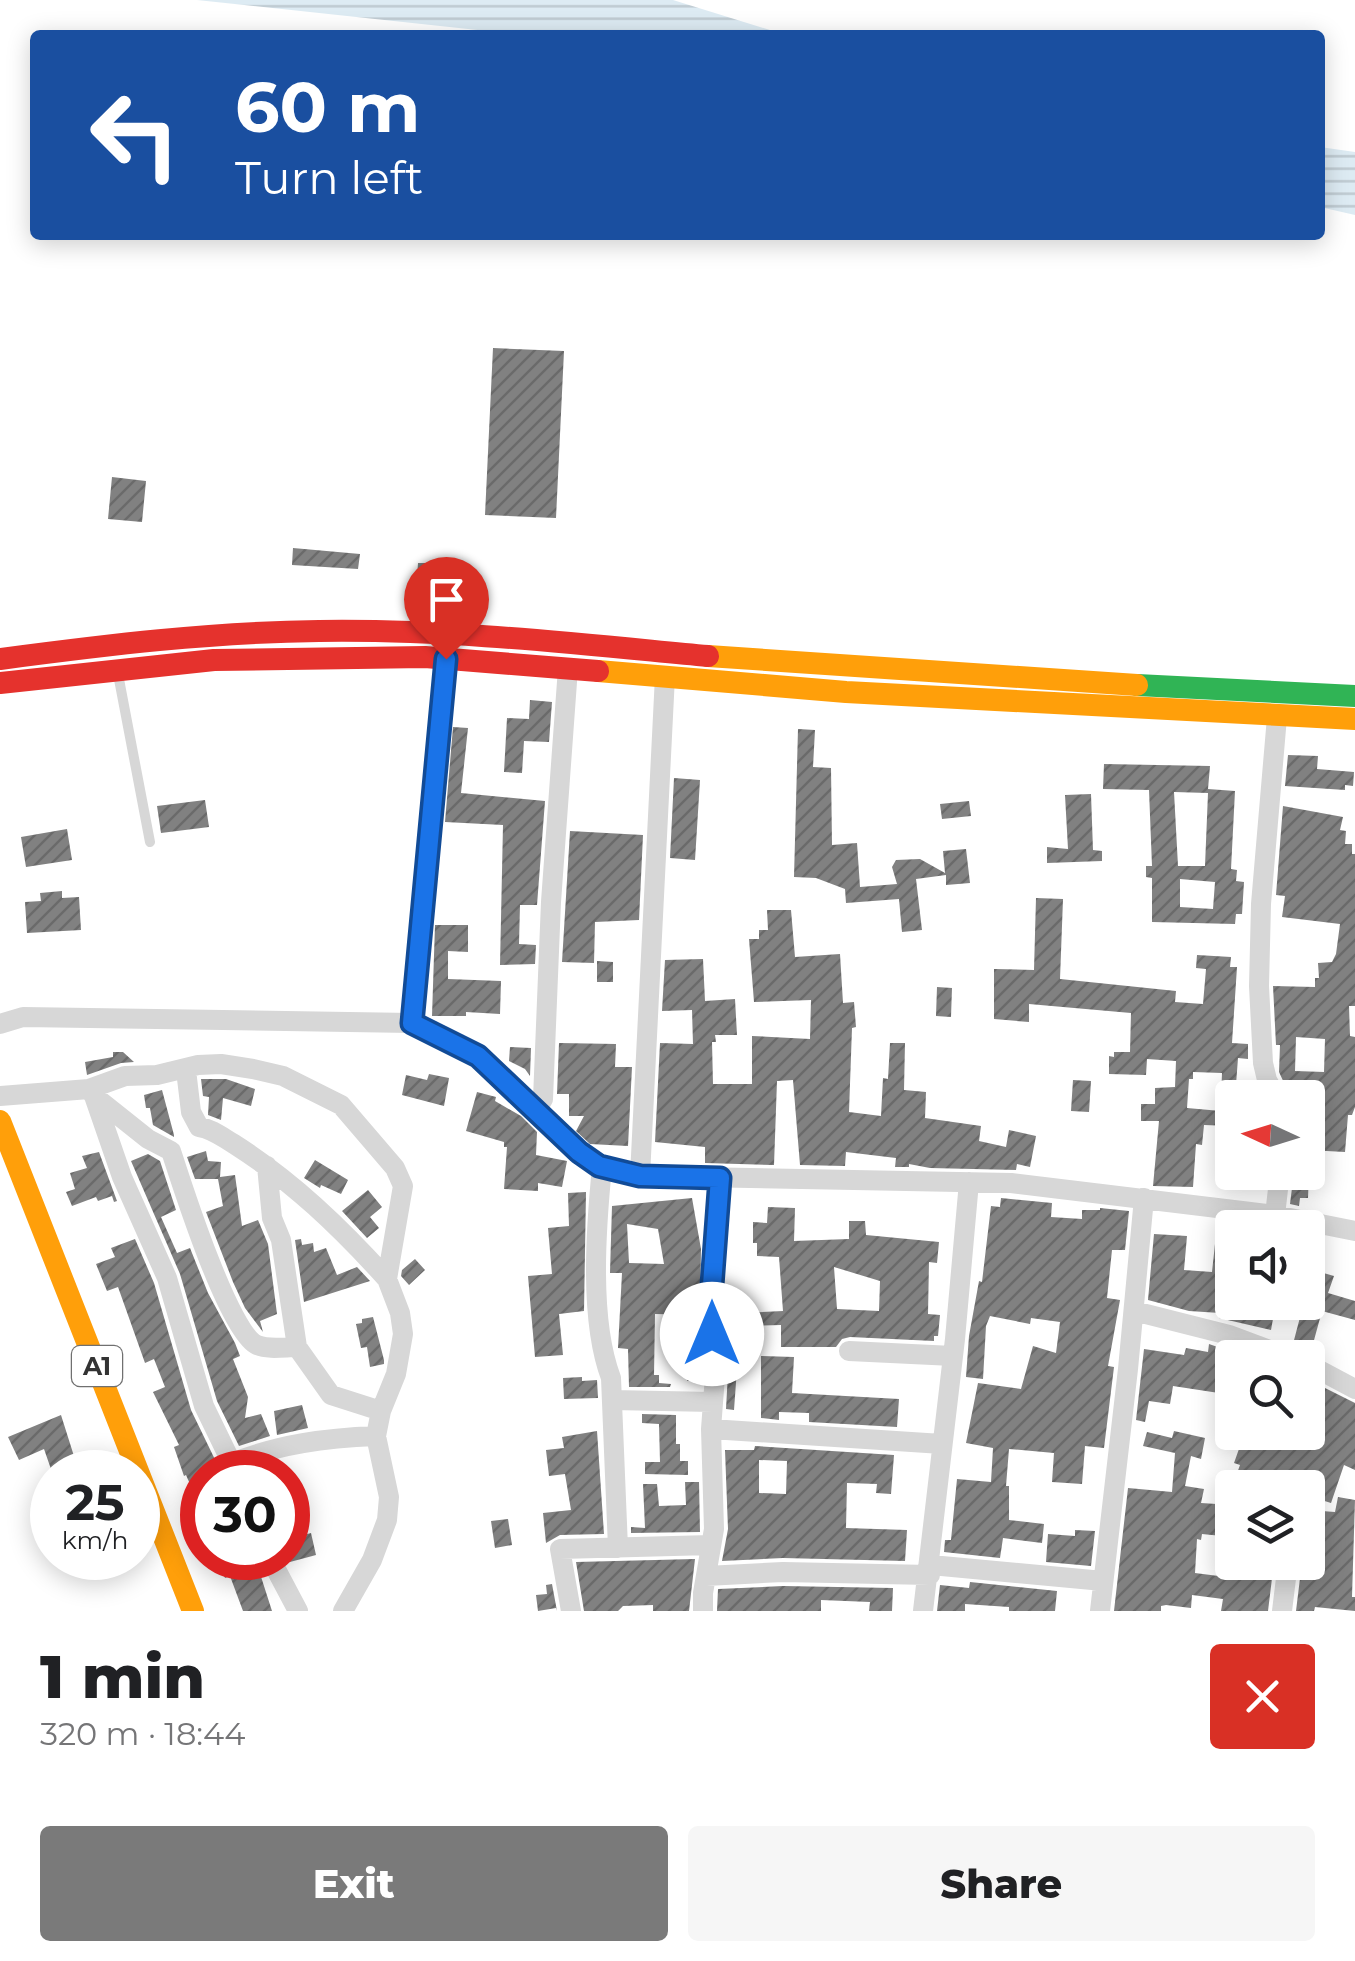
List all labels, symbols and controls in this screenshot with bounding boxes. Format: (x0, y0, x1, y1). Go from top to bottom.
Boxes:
text: 60 m (235, 64, 420, 150)
icon: left (70, 70, 200, 200)
text: Turn left (235, 150, 423, 205)
pin (404, 557, 489, 660)
icon: arrive (419, 572, 474, 627)
north arrow (1215, 1080, 1325, 1190)
map controls (1215, 1080, 1325, 1580)
button: sound (1215, 1210, 1325, 1320)
position arrow (660, 1282, 764, 1386)
button: search (1215, 1340, 1325, 1450)
road number: A1 (72, 1346, 122, 1386)
speed limit sign: 30 (180, 1450, 310, 1580)
button: layers (1215, 1470, 1325, 1580)
text: 25 (65, 1472, 125, 1533)
text: km/h (62, 1525, 128, 1555)
text: 1 min (40, 1640, 205, 1713)
button: close (1210, 1644, 1315, 1749)
text: 320 m · 18:44 (40, 1714, 245, 1753)
button: Exit (40, 1826, 668, 1941)
button: Share (688, 1826, 1315, 1941)

